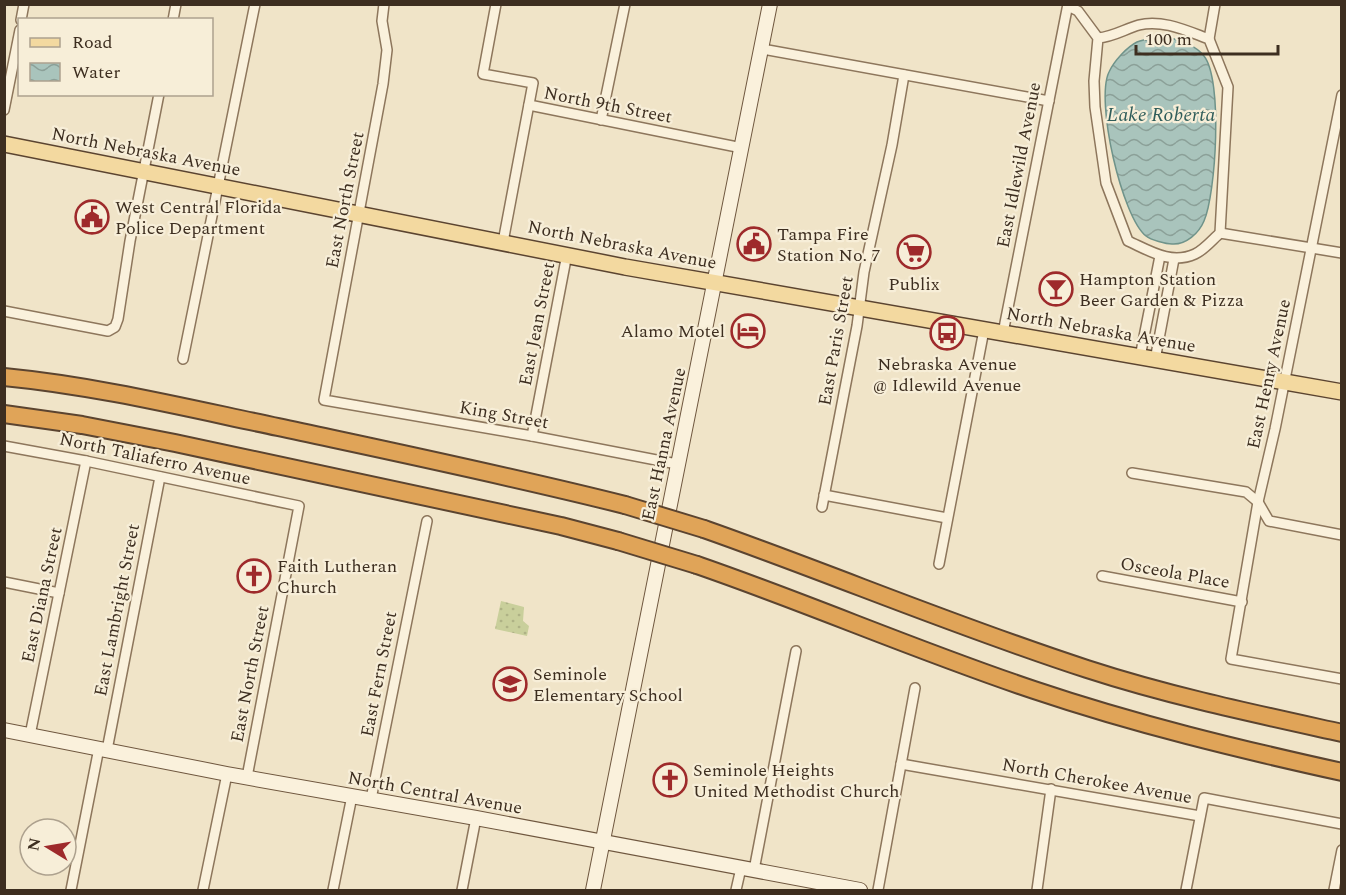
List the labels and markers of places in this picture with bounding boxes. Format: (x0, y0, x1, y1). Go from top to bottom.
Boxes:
place label: West Central Florida Police Department (115, 194, 282, 242)
public building icon: West Central Florida Police Department (74, 199, 110, 235)
place label: Tampa Fire Station No. 7 (777, 221, 881, 269)
public building icon: Tampa Fire Station No. 7 (736, 226, 772, 262)
supermarket icon: Publix (896, 234, 932, 270)
place label: Hampton Station Beer Garden & Pizza (1079, 266, 1244, 314)
place label: Publix (888, 271, 940, 298)
bar icon: Hampton Station Beer Garden & Pizza (1038, 271, 1074, 307)
hotel icon: Alamo Motel (730, 313, 766, 349)
bus stop icon: Nebraska Avenue @ Idlewild Avenue (929, 315, 965, 351)
place label: Alamo Motel (621, 318, 725, 345)
place label: Nebraska Avenue @ Idlewild Avenue (873, 351, 1021, 399)
place label: Faith Lutheran Church (277, 553, 397, 601)
church icon: Faith Lutheran Church (236, 558, 272, 594)
place label: Seminole Elementary School (533, 661, 683, 709)
school or university icon: Seminole Elementary School (492, 666, 528, 702)
place label: Seminole Heights United Methodist Church (693, 757, 900, 805)
church icon: Seminole Heights United Methodist Church (652, 762, 688, 798)

